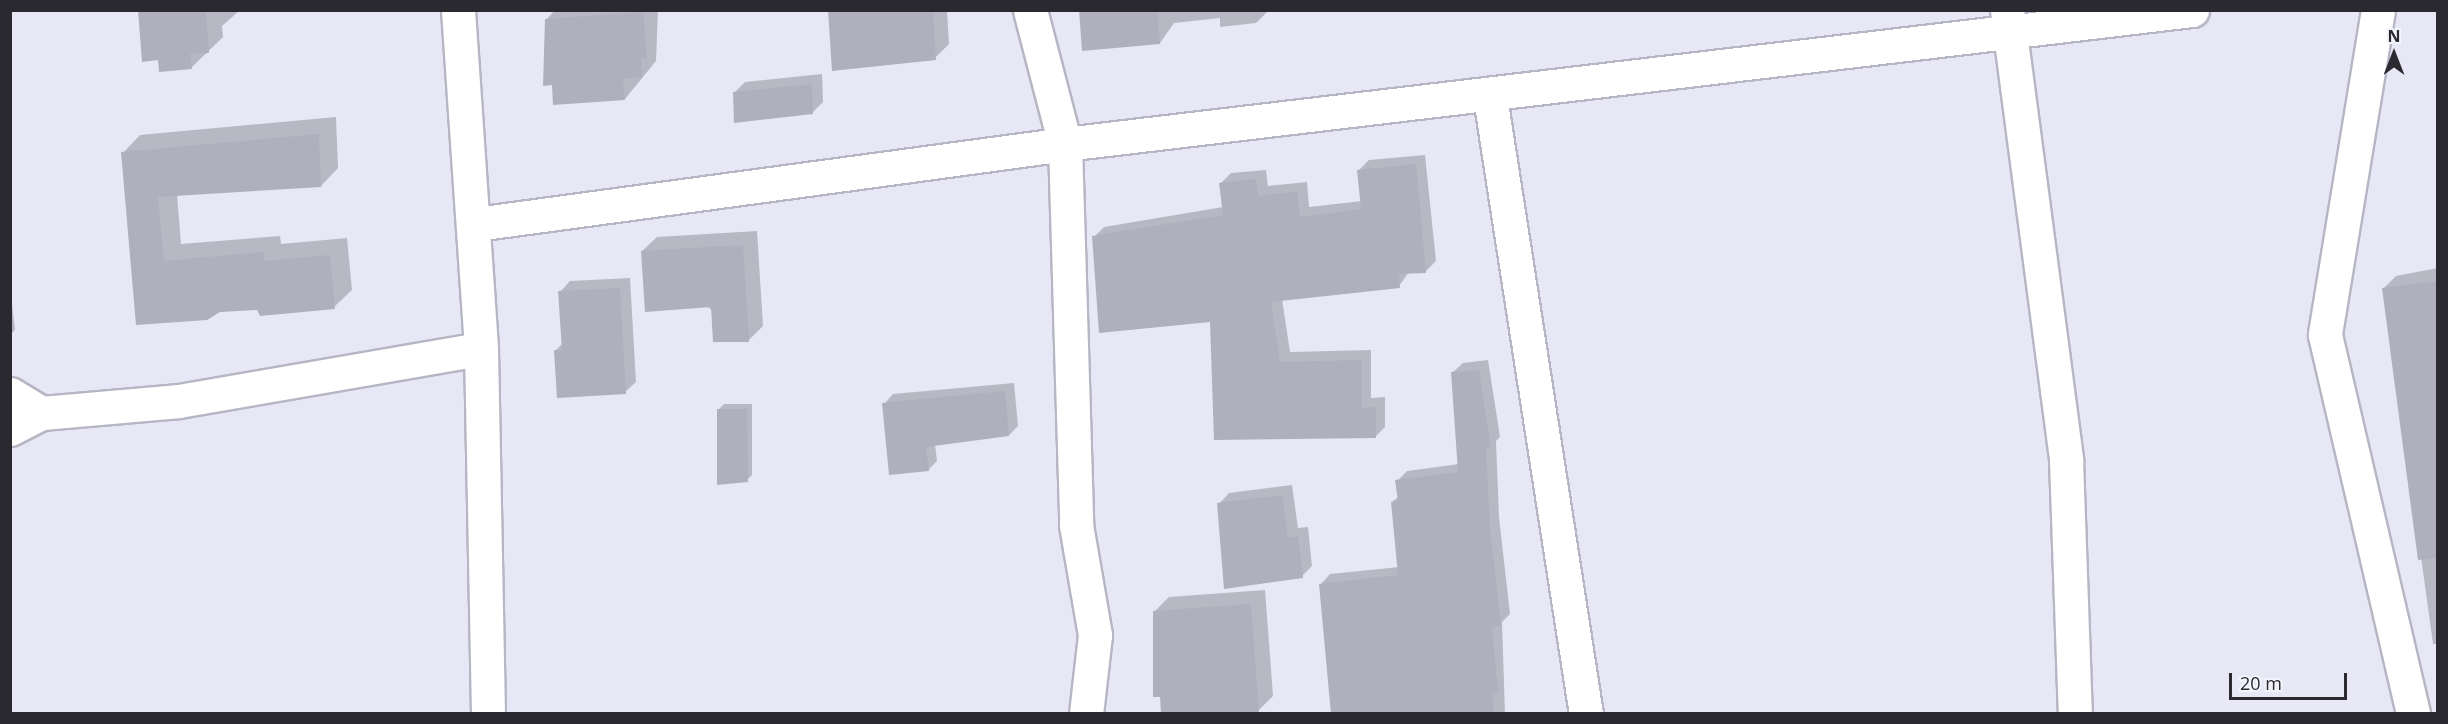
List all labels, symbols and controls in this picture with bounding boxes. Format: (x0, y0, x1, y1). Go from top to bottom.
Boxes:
north arrow (2364, 24, 2424, 84)
text: N (2387, 25, 2401, 47)
scale bar (2232, 661, 2350, 699)
text: 20 m (2240, 671, 2282, 695)

